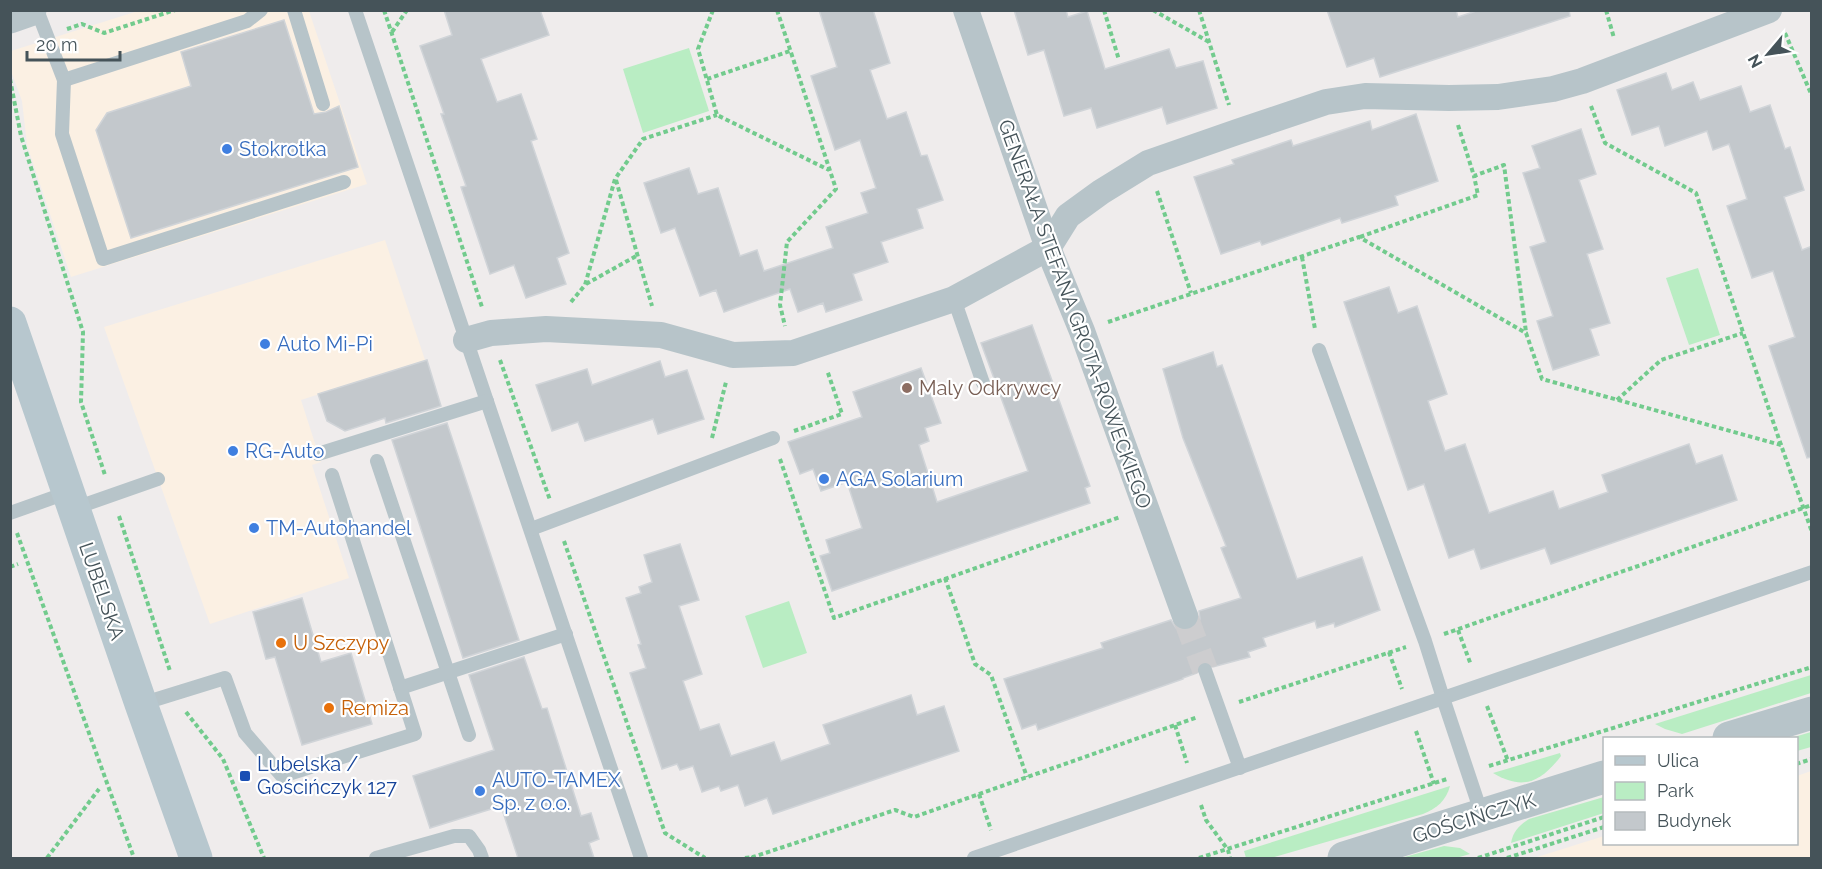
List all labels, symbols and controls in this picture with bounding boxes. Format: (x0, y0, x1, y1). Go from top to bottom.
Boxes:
scale bar (27, 24, 120, 62)
north arrow (1738, 24, 1798, 84)
text: 20 m (36, 34, 78, 55)
text: N (1744, 51, 1767, 71)
street label: GENERAŁA STEFANA GROTA-ROWECKIEGO (993, 116, 1157, 512)
place label: Stokrotka (239, 137, 327, 161)
marker: Stokrotka (220, 142, 234, 156)
place label: Auto Mi-Pi (277, 332, 373, 356)
marker: Auto Mi-Pi (258, 337, 272, 351)
place label: Maly Odkrywcy (919, 376, 1061, 400)
marker: Maly Odkrywcy (900, 381, 914, 395)
place label: RG-Auto (245, 439, 324, 463)
marker: RG-Auto (226, 444, 240, 458)
place label: AGA Solarium (836, 467, 963, 491)
marker: AGA Solarium (817, 472, 831, 486)
place label: TM-Autohandel (266, 516, 412, 540)
marker: TM-Autohandel (247, 521, 261, 535)
street label: LUBELSKA (74, 539, 130, 644)
place label: U Szczypy (293, 631, 390, 655)
marker: U Szczypy (274, 636, 288, 650)
place label: Remiza (341, 696, 409, 720)
marker: Remiza (322, 701, 336, 715)
legend (1603, 737, 1798, 845)
text: Ulica (1657, 750, 1699, 771)
place label: Lubelska / Gościńczyk 127 (257, 752, 397, 799)
place label: AUTO-TAMEX Sp. z o.o. (492, 768, 621, 815)
marker: Lubelska / Gościńczyk 127 (238, 769, 252, 783)
text: Park (1657, 780, 1694, 801)
marker: AUTO-TAMEX Sp. z o.o. (473, 784, 487, 798)
street label: GOŚCIŃCZYK (1409, 787, 1539, 848)
text: Budynek (1657, 810, 1732, 831)

